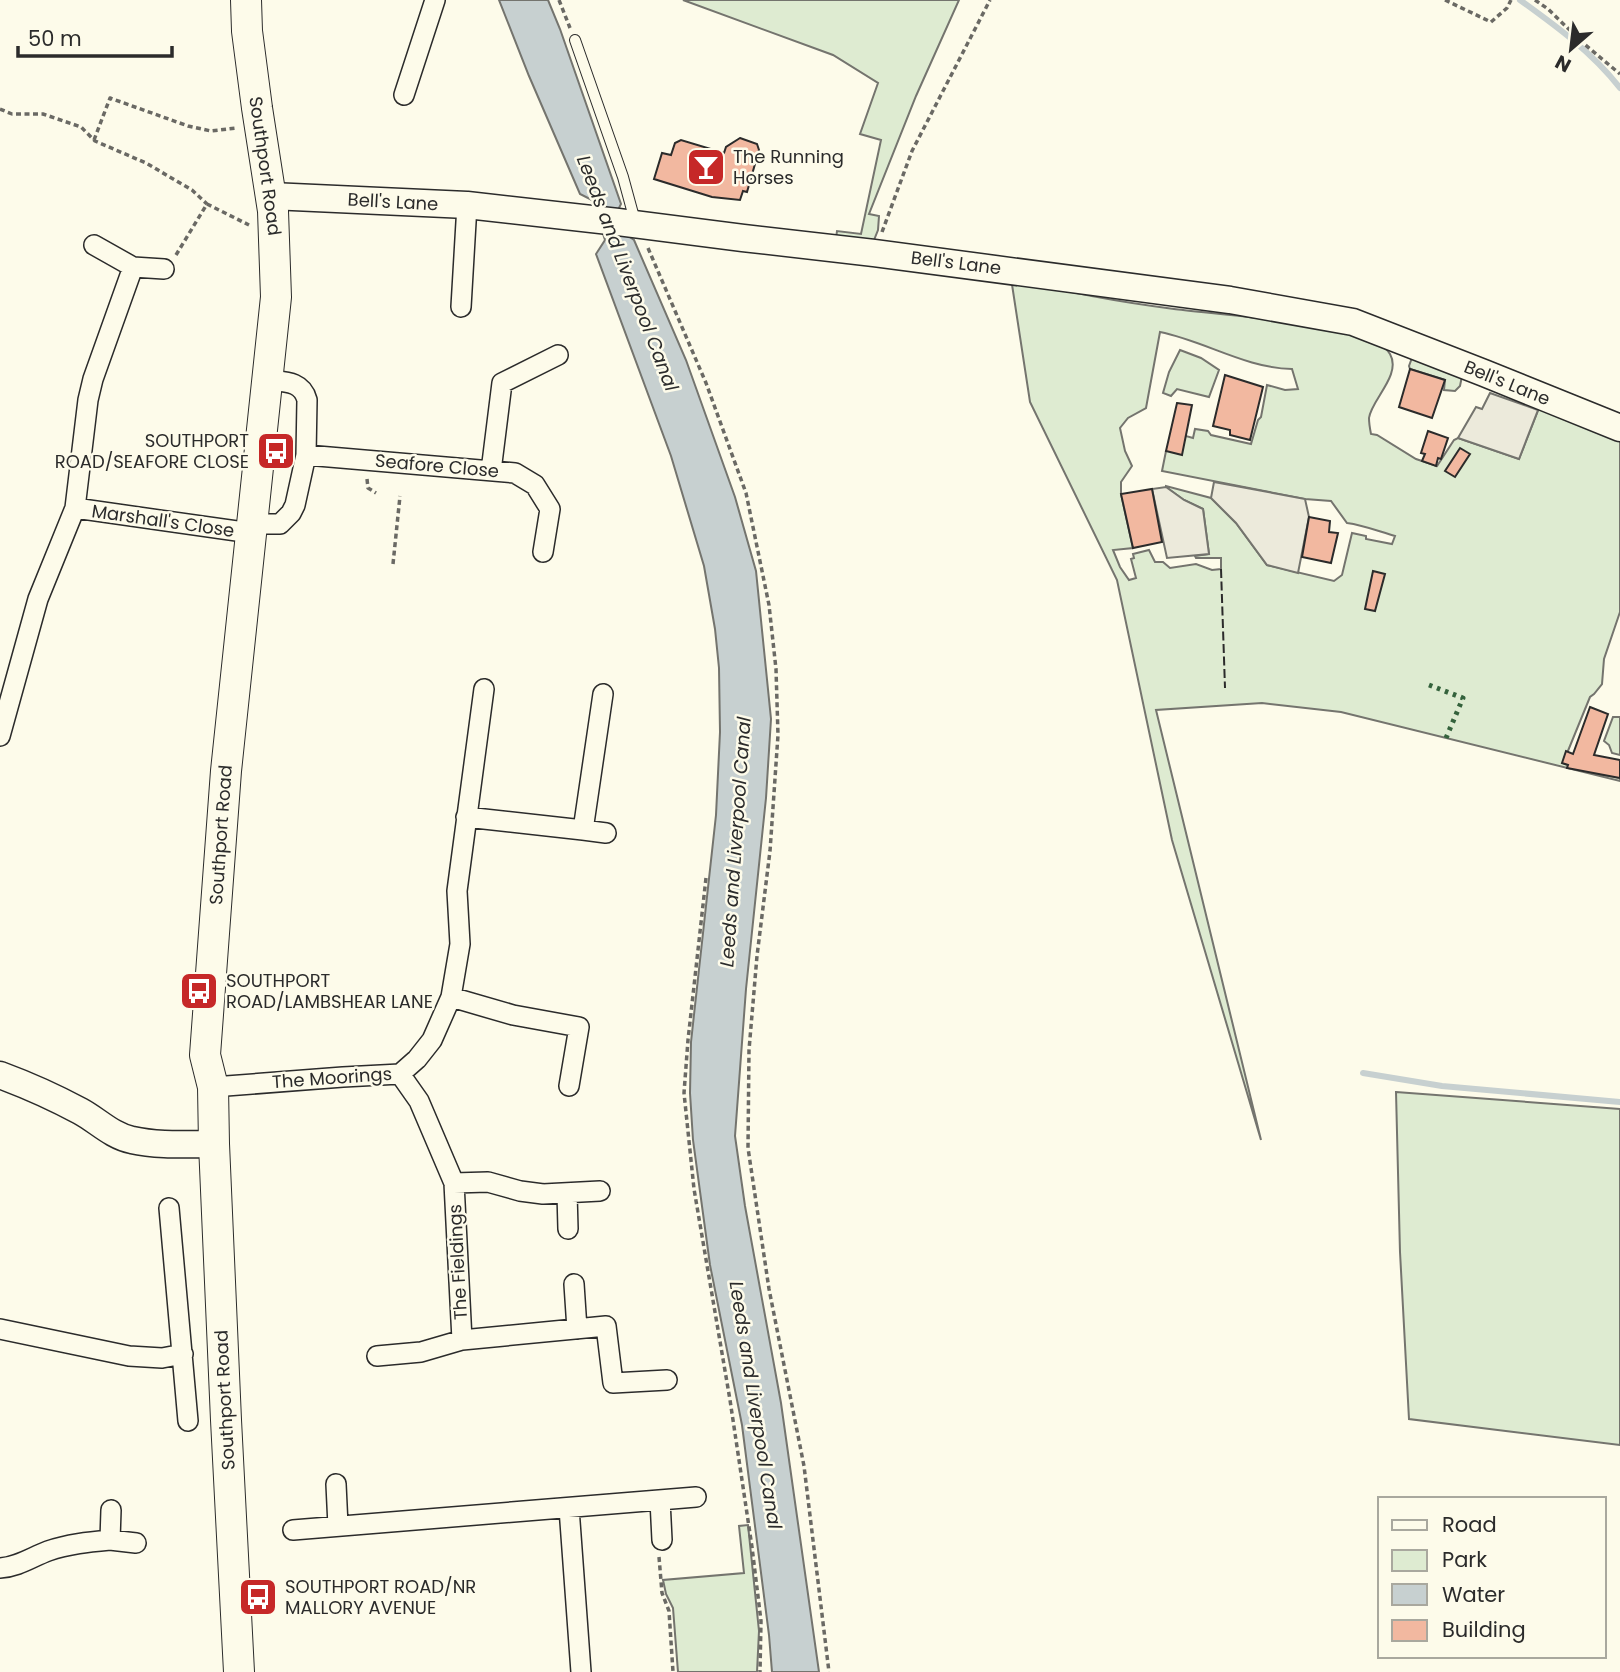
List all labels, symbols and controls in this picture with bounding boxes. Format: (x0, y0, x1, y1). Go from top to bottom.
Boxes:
scale bar (18, 14, 172, 58)
north arrow (1536, 14, 1606, 84)
text: 50 m (28, 24, 82, 53)
text: N (1551, 48, 1576, 79)
street label: Southport Road (243, 95, 288, 237)
place label: The Running Horses (733, 144, 844, 190)
bar icon: The Running Horses (685, 146, 727, 188)
water label: Leeds and Liverpool Canal (570, 151, 685, 395)
street label: Bell's Lane (347, 187, 439, 216)
street label: Bell's Lane (910, 245, 1003, 280)
street label: Bell's Lane (1460, 354, 1554, 411)
place label: SOUTHPORT ROAD/SEAFORE CLOSE (55, 428, 249, 474)
bus stop icon: SOUTHPORT ROAD/SEAFORE CLOSE (255, 430, 297, 472)
street label: Seafore Close (374, 448, 500, 483)
street label: Marshall's Close (90, 498, 236, 543)
water label: Leeds and Liverpool Canal (713, 716, 758, 968)
street label: Southport Road (203, 764, 238, 906)
place label: SOUTHPORT ROAD/LAMBSHEAR LANE (226, 968, 433, 1014)
bus stop icon: SOUTHPORT ROAD/LAMBSHEAR LANE (178, 970, 220, 1012)
street label: The Moorings (271, 1061, 393, 1094)
street label: The Fieldings (442, 1203, 473, 1321)
water label: Leeds and Liverpool Canal (723, 1279, 789, 1531)
street label: Southport Road (208, 1329, 241, 1471)
legend (1378, 1497, 1606, 1658)
text: Road (1442, 1510, 1497, 1539)
text: Park (1442, 1545, 1487, 1574)
place label: SOUTHPORT ROAD/NR MALLORY AVENUE (285, 1574, 476, 1620)
bus stop icon: SOUTHPORT ROAD/NR MALLORY AVENUE (237, 1576, 279, 1618)
text: Water (1442, 1580, 1505, 1609)
text: Building (1442, 1615, 1526, 1644)

